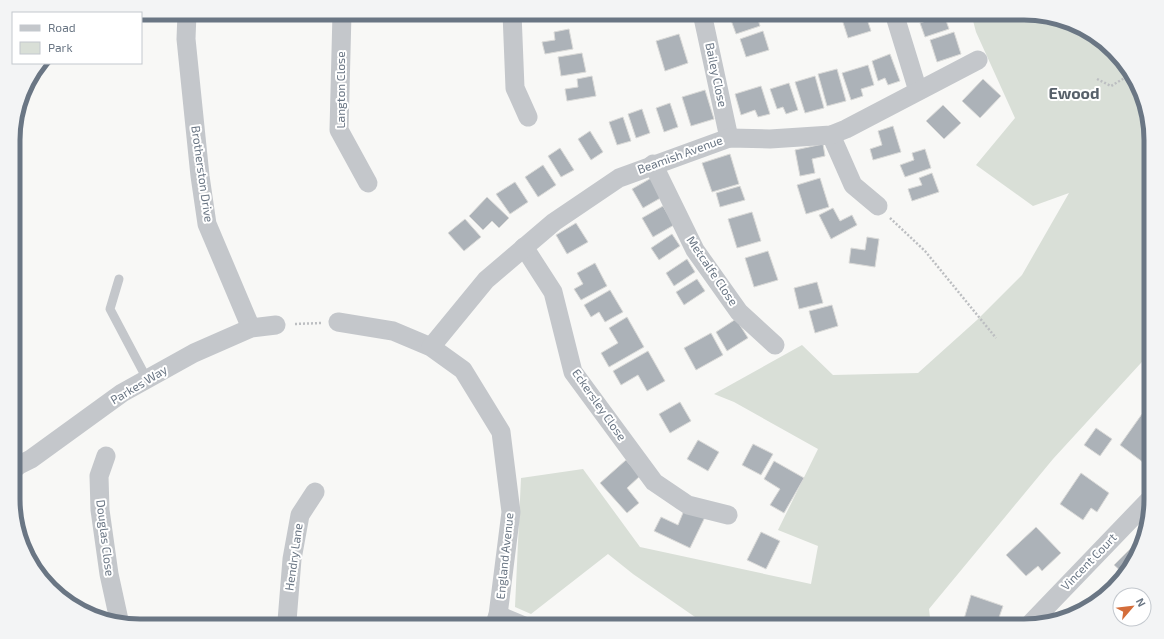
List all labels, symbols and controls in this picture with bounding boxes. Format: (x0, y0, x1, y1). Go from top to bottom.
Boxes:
legend (12, 12, 142, 64)
text: Road (48, 20, 76, 34)
text: Park (48, 40, 73, 54)
street label: Bailey Close (703, 41, 731, 108)
street label: Langton Close (333, 51, 347, 129)
district label: Ewood (1048, 83, 1100, 102)
street label: Brotherston Drive (189, 125, 217, 223)
street label: Beamish Avenue (635, 132, 724, 176)
street label: Metcalfe Close (684, 233, 741, 308)
street label: Parkes Way (108, 361, 170, 407)
street label: Eckersley Close (570, 366, 630, 443)
street label: Douglas Close (94, 499, 118, 577)
street label: England Avenue (492, 512, 516, 600)
street label: Hendry Lane (281, 522, 305, 592)
street label: Vincent Court (1058, 530, 1119, 593)
north arrow (1112, 587, 1152, 627)
text: N (1134, 596, 1149, 609)

